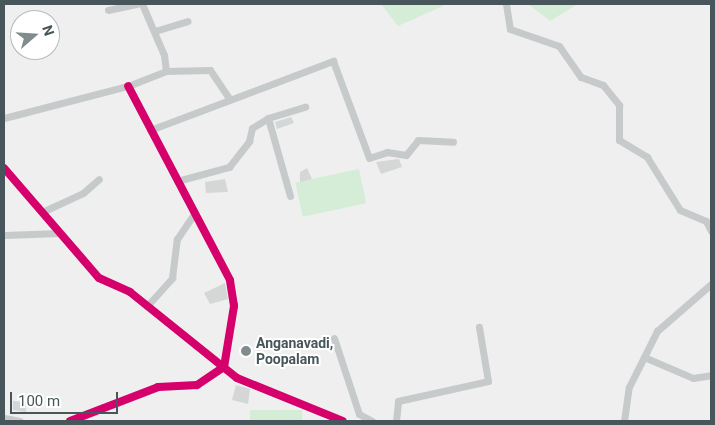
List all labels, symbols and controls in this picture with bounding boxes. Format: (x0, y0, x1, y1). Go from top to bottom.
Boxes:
north arrow (10, 10, 60, 60)
text: N (39, 23, 57, 38)
place label: Anganavadi, Poopalam (256, 335, 333, 368)
marker: Anganavadi, Poopalam (240, 345, 252, 357)
scale bar (12, 382, 120, 414)
text: 100 m (18, 392, 60, 410)

